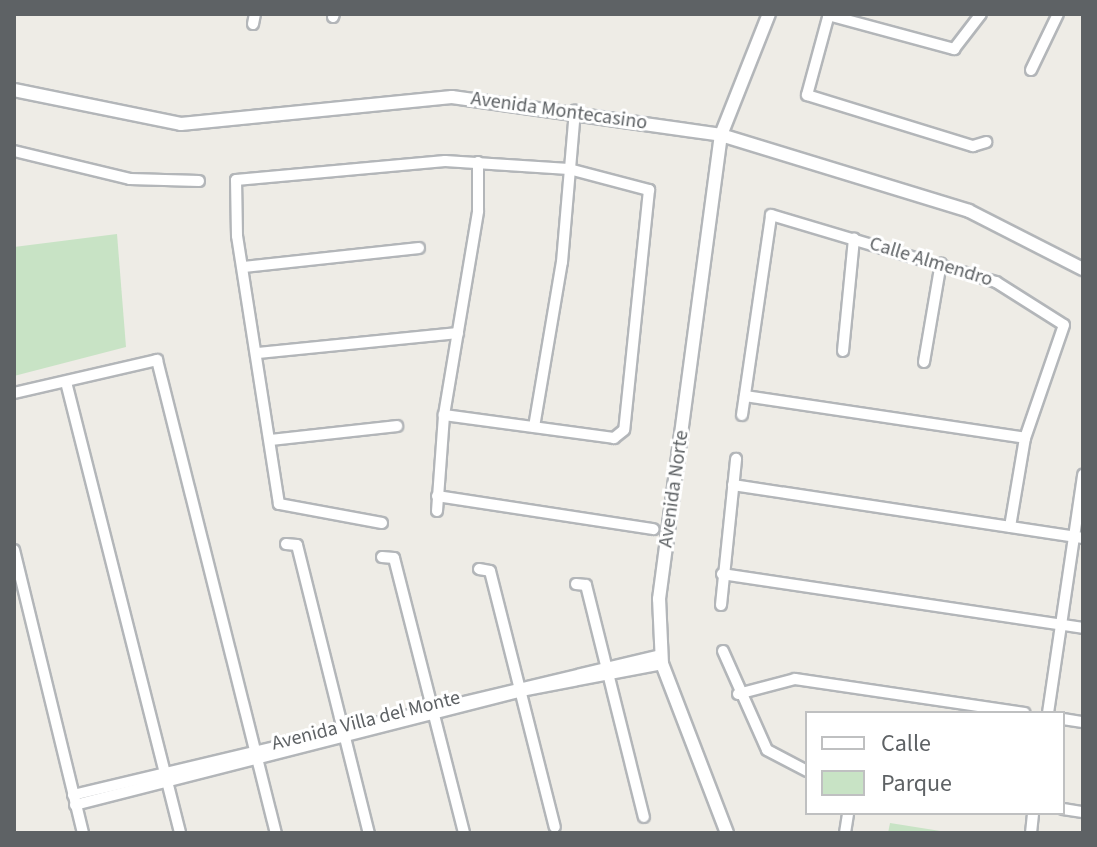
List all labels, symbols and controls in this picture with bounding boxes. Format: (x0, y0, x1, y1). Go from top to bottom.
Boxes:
street label: Avenida Montecasino (469, 87, 649, 135)
street label: Calle Almendro (866, 232, 996, 292)
street label: Avenida Norte (654, 429, 694, 549)
street label: Avenida Villa del Monte (269, 686, 463, 756)
legend (805, 711, 1065, 815)
text: Calle (881, 726, 931, 761)
text: Parque (881, 766, 952, 801)

